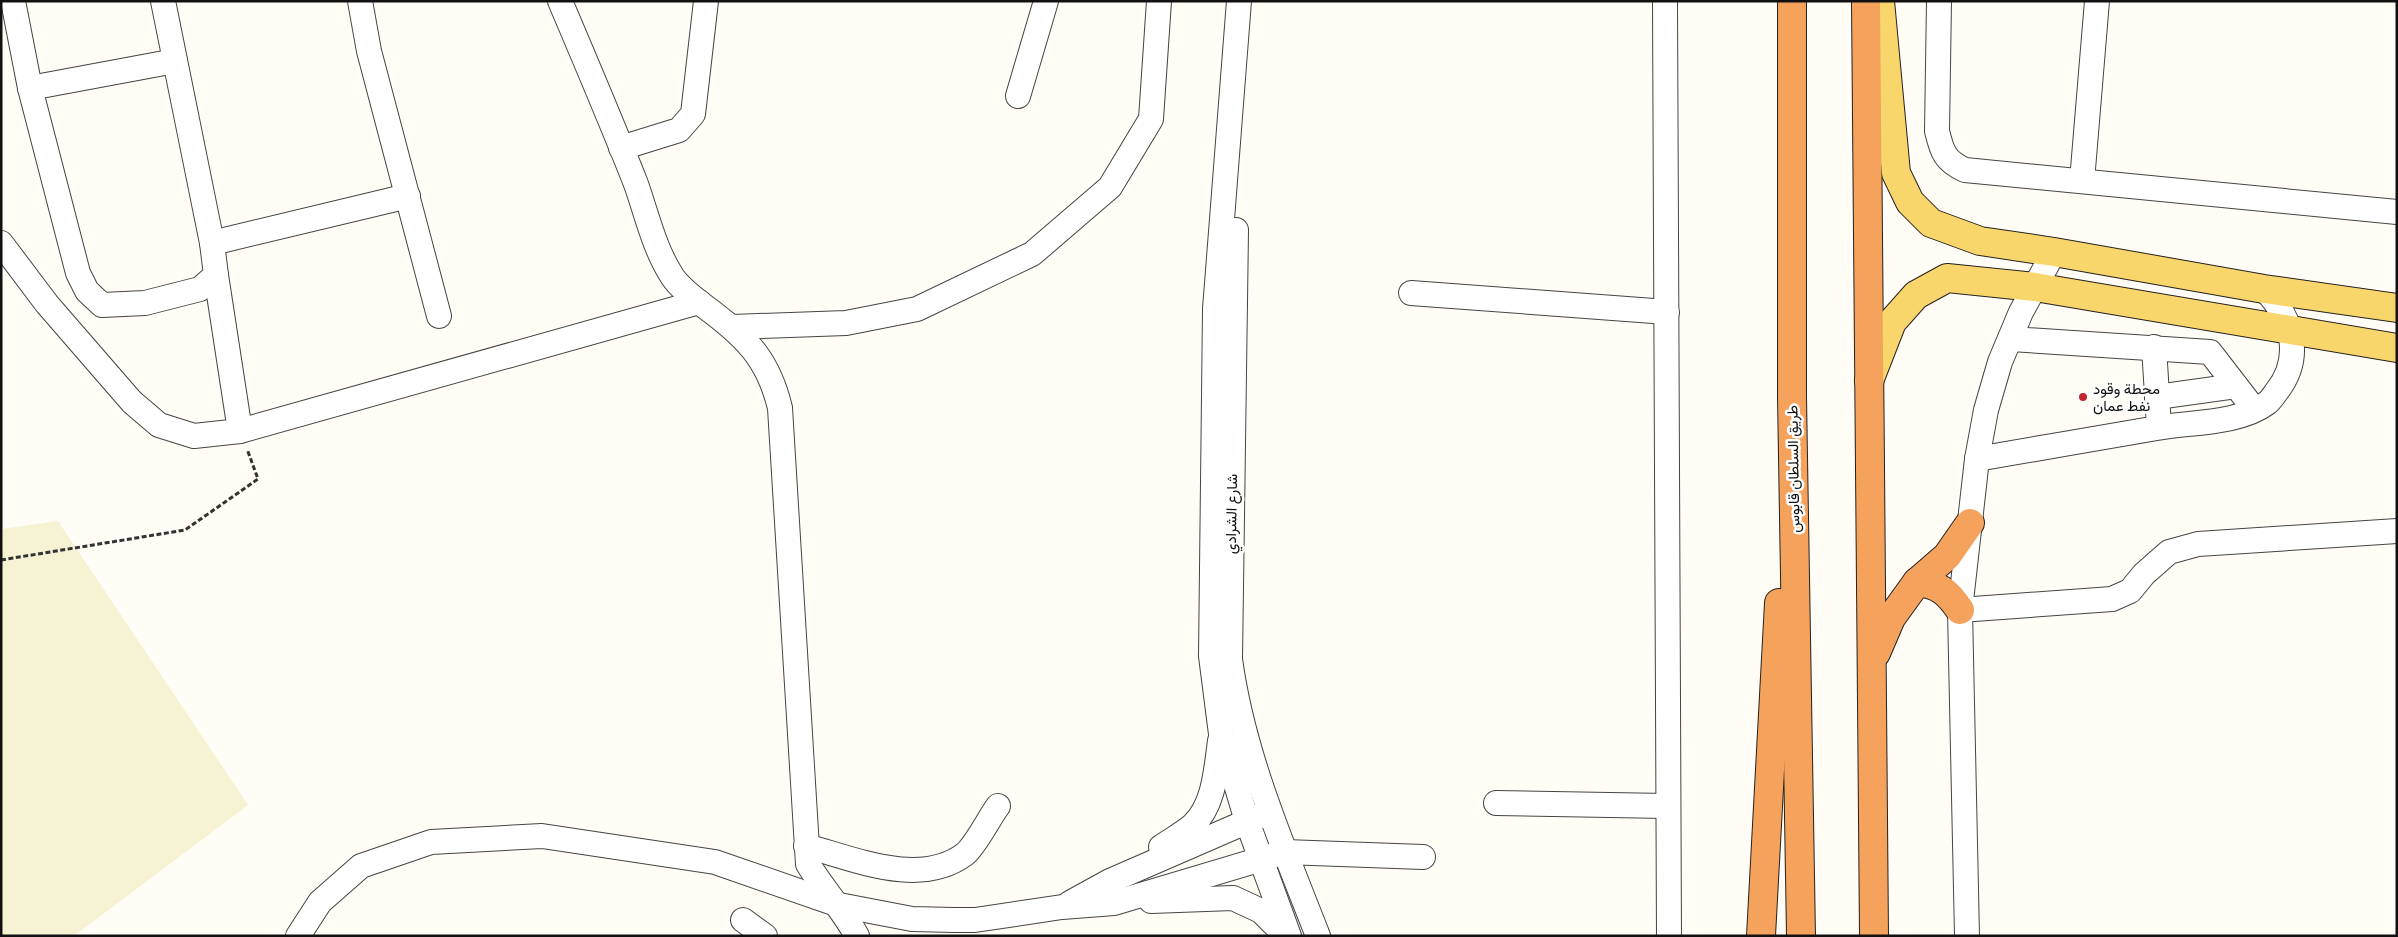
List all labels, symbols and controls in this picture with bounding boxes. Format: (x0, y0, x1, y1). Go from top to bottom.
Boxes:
place label: محطة وقود نفط عمان (2093, 379, 2160, 415)
marker: محطة وقود نفط عمان (2077, 391, 2089, 403)
street label: طريق السلطان قابوس (1782, 405, 1805, 533)
street label: شارع الشرادي (1221, 474, 1245, 554)

